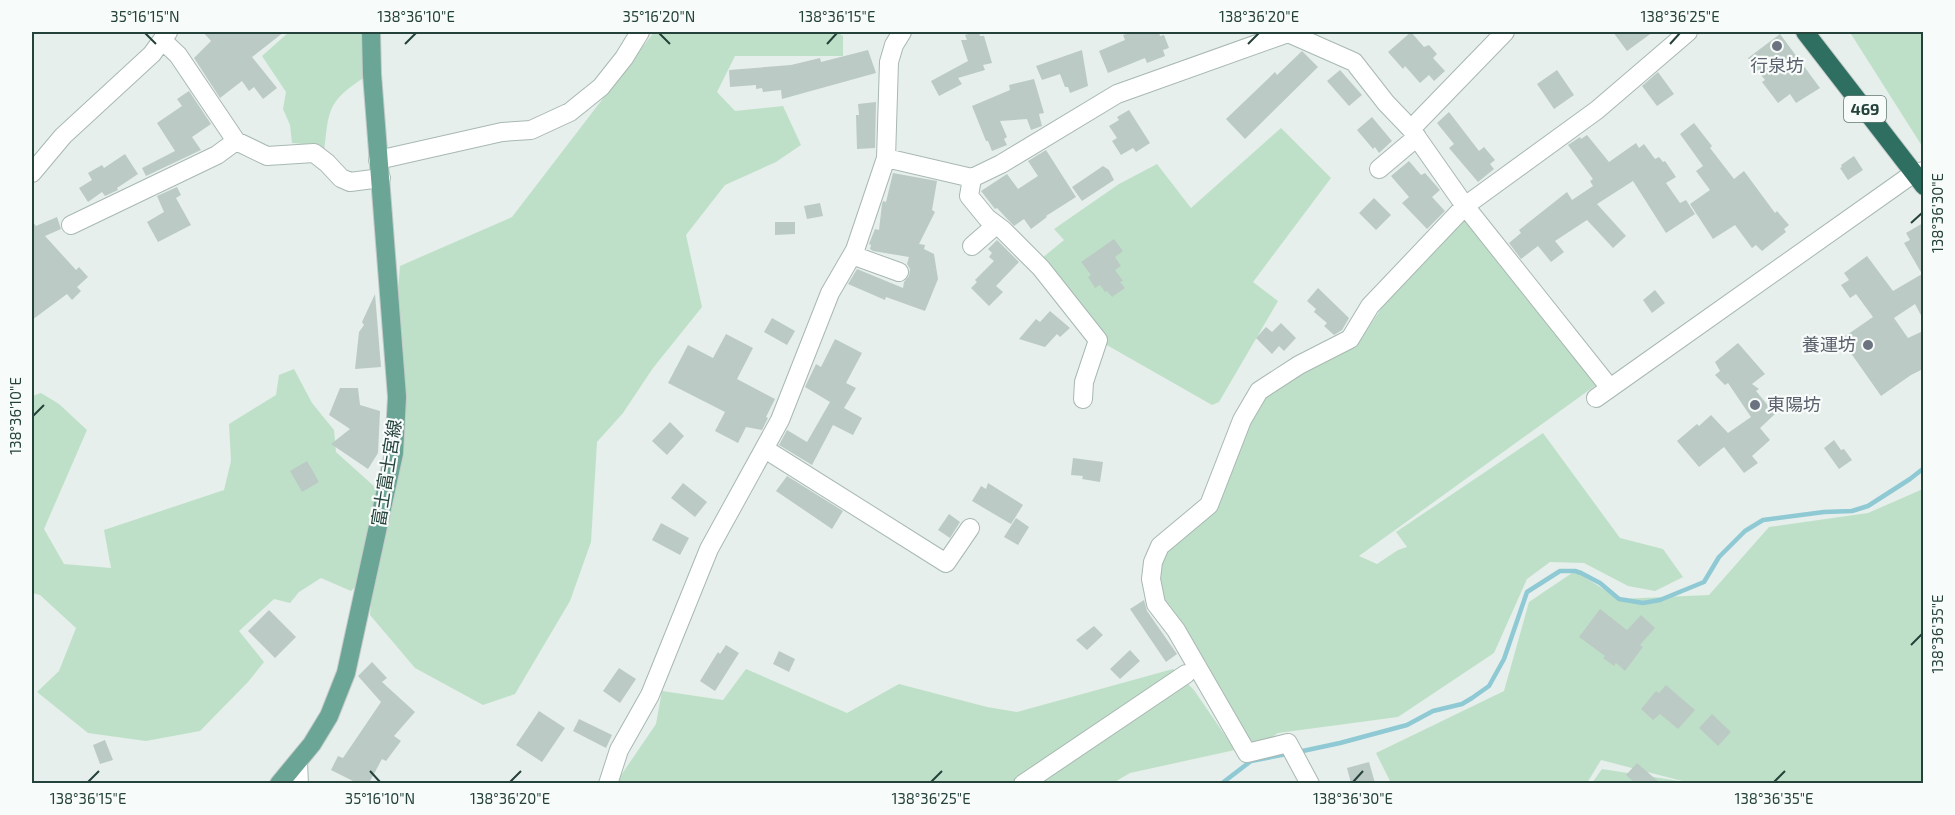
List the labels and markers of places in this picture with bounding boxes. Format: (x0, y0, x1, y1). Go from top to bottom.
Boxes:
marker: 行泉坊 (1770, 39, 1784, 53)
place label: 行泉坊 (1750, 54, 1804, 76)
place label: 養運坊 (1802, 333, 1856, 355)
marker: 養運坊 (1861, 338, 1875, 352)
place label: 東陽坊 (1767, 393, 1821, 415)
marker: 東陽坊 (1748, 398, 1762, 412)

